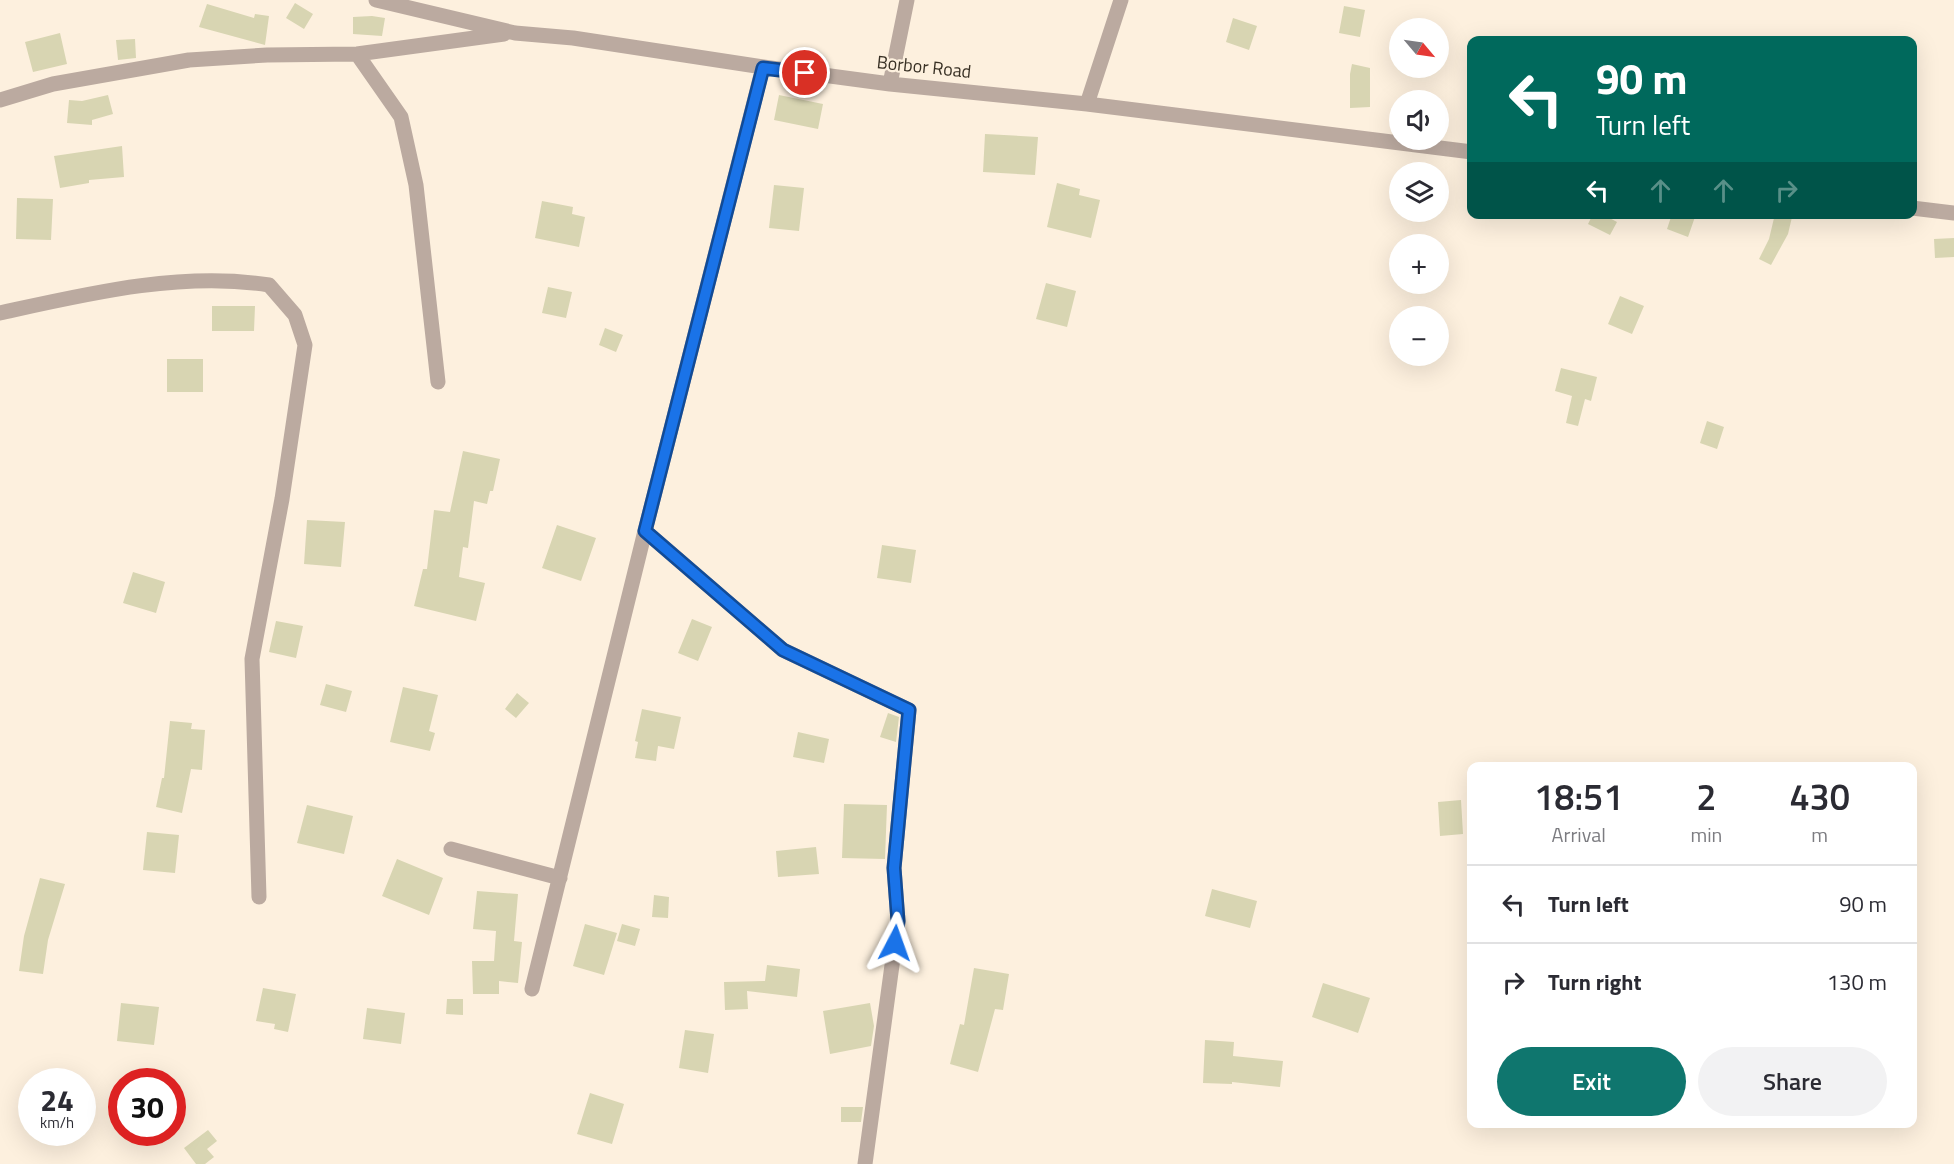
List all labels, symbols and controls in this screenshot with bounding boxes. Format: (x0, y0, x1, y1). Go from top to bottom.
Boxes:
north arrow (1389, 18, 1449, 78)
map controls (1389, 18, 1449, 366)
text: 90 m (1596, 46, 1688, 110)
pin (779, 47, 830, 98)
street label: Borbor Road (875, 48, 973, 85)
icon: arrive (788, 56, 821, 89)
icon: left (1497, 60, 1575, 138)
button: sound (1389, 90, 1449, 150)
text: Turn left (1596, 104, 1690, 145)
button: layers (1389, 162, 1449, 222)
icon: left (1581, 174, 1614, 207)
icon: ahead (1644, 174, 1677, 207)
icon: ahead (1707, 174, 1740, 207)
icon: right (1770, 174, 1803, 207)
button: + (1389, 234, 1449, 294)
button: − (1389, 306, 1449, 366)
text: 18:51 (1534, 769, 1623, 824)
text: 2 (1696, 769, 1716, 824)
text: 430 (1789, 769, 1850, 824)
text: Arrival (1552, 819, 1606, 850)
text: min (1690, 819, 1722, 850)
text: m (1811, 819, 1828, 850)
text: Turn left (1548, 887, 1629, 921)
text: 90 m (1839, 887, 1887, 921)
icon: left (1497, 888, 1530, 921)
position arrow (863, 911, 927, 975)
text: Turn right (1548, 965, 1642, 999)
text: 130 m (1827, 965, 1887, 999)
icon: right (1497, 966, 1530, 999)
button: Exit (1497, 1047, 1686, 1116)
button: Share (1698, 1047, 1887, 1116)
speed limit sign: 30 (108, 1068, 186, 1146)
text: 24 (40, 1077, 74, 1123)
text: km/h (40, 1111, 74, 1134)

